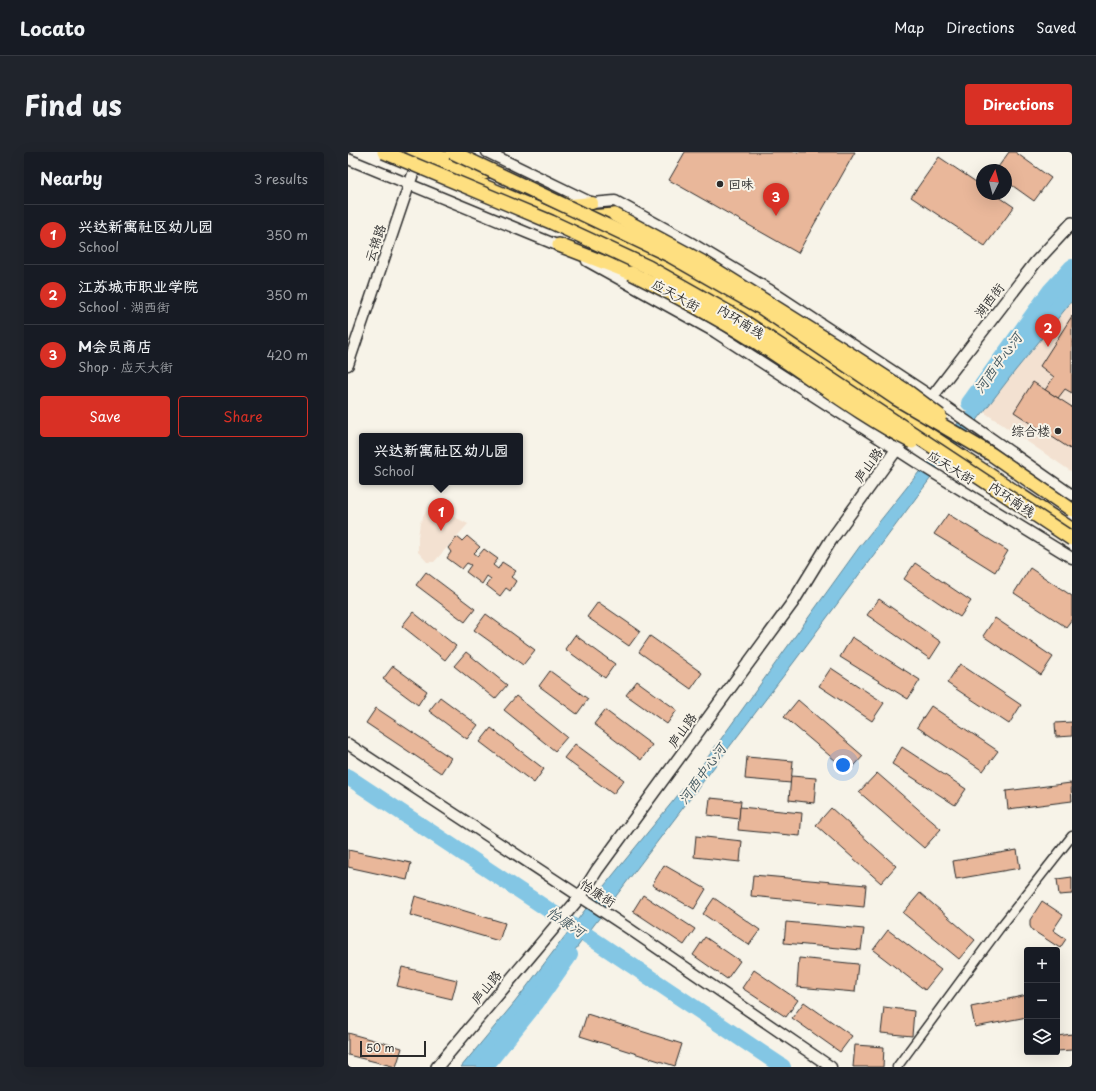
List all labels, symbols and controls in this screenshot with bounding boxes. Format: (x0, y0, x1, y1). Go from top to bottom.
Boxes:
text: Locato (20, 14, 85, 42)
text: Map (894, 17, 924, 38)
text: Directions (946, 17, 1014, 38)
text: Saved (1036, 17, 1076, 38)
text: Find us (24, 83, 122, 126)
button: Directions (965, 84, 1072, 125)
north arrow (976, 164, 1012, 200)
text: Nearby (40, 165, 102, 191)
text: 3 results (254, 169, 308, 188)
place label: 回味 (728, 174, 754, 193)
marker: 回味 (715, 179, 725, 189)
pin: 3 (763, 183, 789, 216)
text: 兴达新寓社区幼儿园 (78, 214, 213, 237)
street label: 云锦路 (359, 221, 390, 264)
text: 1 (50, 225, 56, 244)
text: 350 m (266, 225, 308, 244)
text: School (78, 237, 119, 256)
text: 江苏城市职业学院 (78, 274, 198, 297)
street label: 应天大街 (649, 274, 704, 315)
street label: 湖西街 (969, 278, 1008, 321)
text: 2 (48, 285, 58, 304)
text: 350 m (266, 285, 308, 304)
text: School · 湖西街 (78, 297, 170, 316)
street label: 内环南线 (714, 299, 768, 342)
pin: 2 (1035, 314, 1061, 347)
water label: 河西中心河 (969, 327, 1028, 397)
text: M会员商店 (78, 334, 152, 357)
text: 3 (49, 345, 57, 364)
text: 420 m (266, 345, 308, 364)
text: Shop · 应天大街 (78, 357, 173, 376)
button: Save (40, 396, 170, 437)
button: Share (178, 396, 308, 437)
place label: 综合楼 (1011, 421, 1050, 440)
marker: 综合楼 (1053, 426, 1063, 436)
popup (359, 433, 523, 485)
text: 兴达新寓社区幼儿园 (373, 438, 509, 461)
street label: 庐山路 (848, 443, 887, 486)
street label: 应天大街 (924, 445, 978, 488)
text: School (373, 461, 414, 480)
street label: 内环南线 (985, 476, 1039, 521)
pin: 1 (428, 498, 454, 531)
street label: 庐山路 (662, 708, 701, 751)
water label: 河西中心河 (673, 738, 732, 808)
your location (833, 755, 853, 775)
street label: 怡康街 (577, 874, 620, 911)
water label: 怡康河 (543, 901, 591, 943)
map controls (1024, 947, 1060, 1055)
button: + (1024, 947, 1060, 983)
street label: 庐山路 (466, 966, 505, 1008)
button: − (1024, 983, 1060, 1019)
button: layers (1024, 1019, 1060, 1055)
scale bar (360, 1039, 426, 1058)
text: 50 m (366, 1039, 395, 1056)

